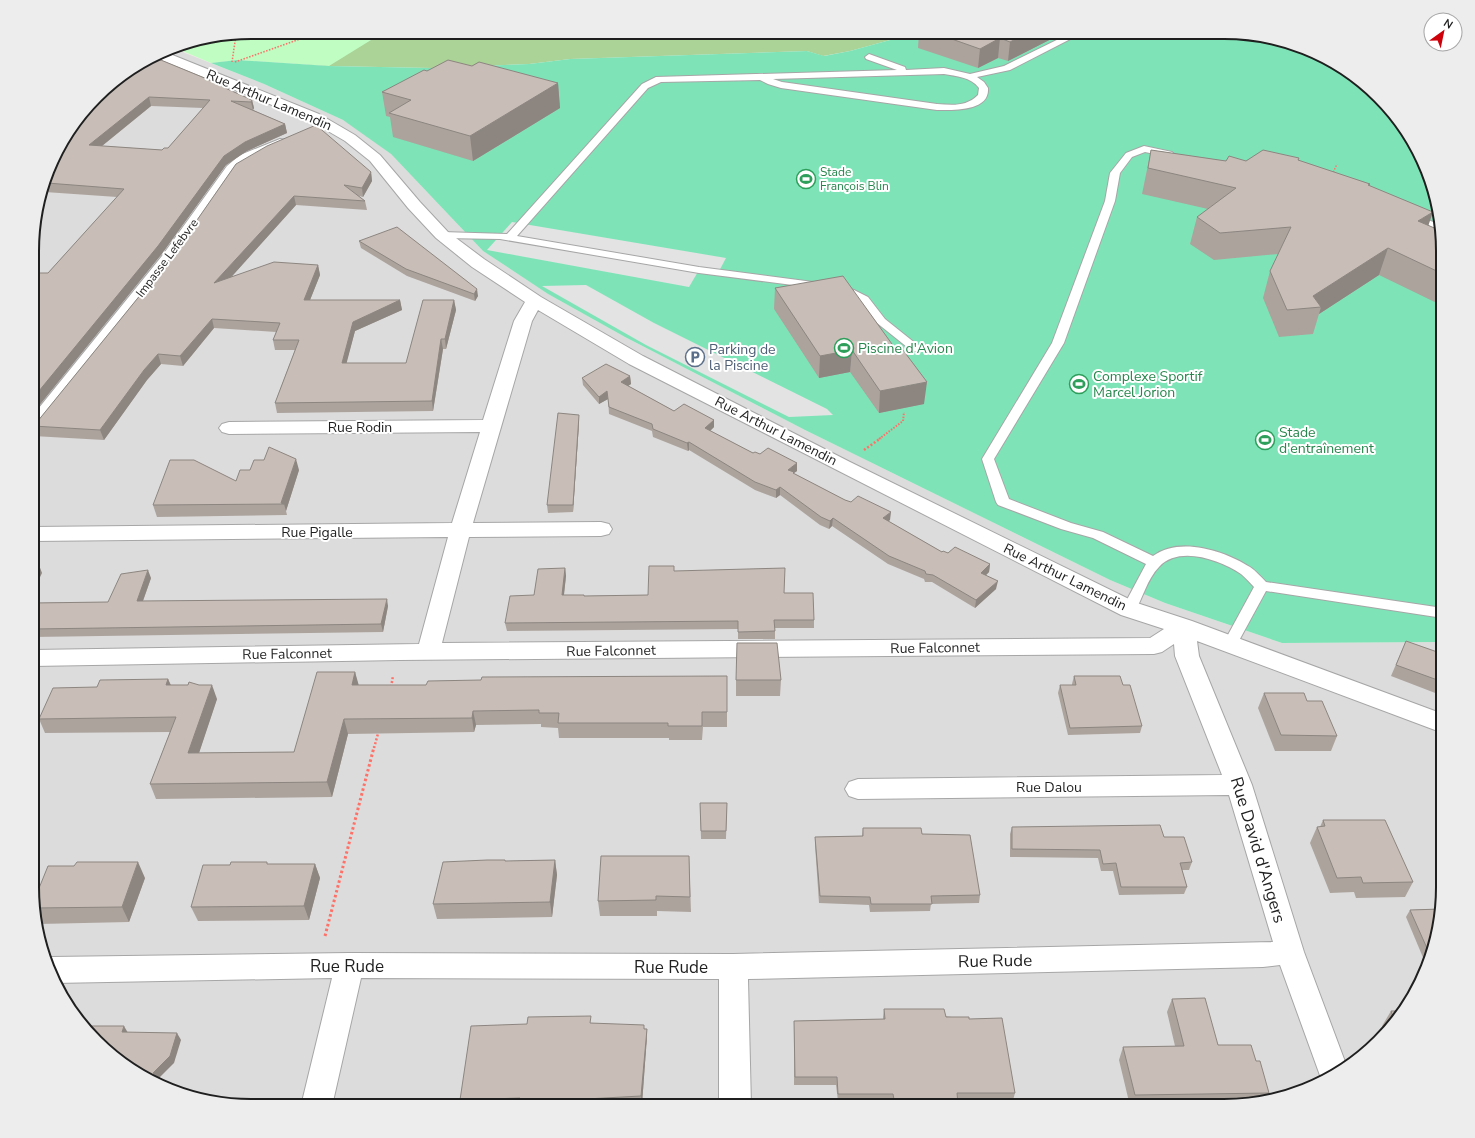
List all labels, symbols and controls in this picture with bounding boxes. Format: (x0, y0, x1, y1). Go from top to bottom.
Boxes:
north arrow (1423, 12, 1463, 52)
text: N (1441, 16, 1456, 33)
street label: Rue Arthur Lamendin (203, 65, 335, 135)
place label: Stade François Blin (820, 164, 889, 194)
sports icon: Stade François Blin (795, 168, 817, 190)
street label: Impasse Lefebvre (132, 215, 202, 301)
sports icon: Piscine d'Avion (833, 337, 855, 359)
place label: Piscine d'Avion (858, 339, 953, 358)
place label: Parking de la Piscine (709, 340, 776, 375)
parking icon: Parking de la Piscine (684, 346, 706, 368)
place label: Complexe Sportif Marcel Jorion (1093, 367, 1203, 402)
sports icon: Complexe Sportif Marcel Jorion (1068, 373, 1090, 395)
street label: Rue Arthur Lamendin (712, 392, 840, 470)
street label: Rue Rodin (328, 418, 392, 437)
place label: Stade d'entraînement (1279, 423, 1374, 458)
sports icon: Stade d'entraînement (1254, 429, 1276, 451)
street label: Rue Pigalle (281, 523, 353, 542)
street label: Rue Arthur Lamendin (1000, 539, 1130, 615)
street label: Rue Falconnet (890, 638, 980, 658)
street label: Rue Falconnet (566, 641, 656, 661)
street label: Rue Falconnet (242, 644, 332, 664)
street label: Rue David d'Angers (1225, 774, 1291, 926)
street label: Rue Dalou (1016, 778, 1082, 797)
street label: Rue Rude (958, 949, 1032, 973)
street label: Rue Rude (310, 955, 384, 978)
street label: Rue Rude (634, 956, 708, 979)

